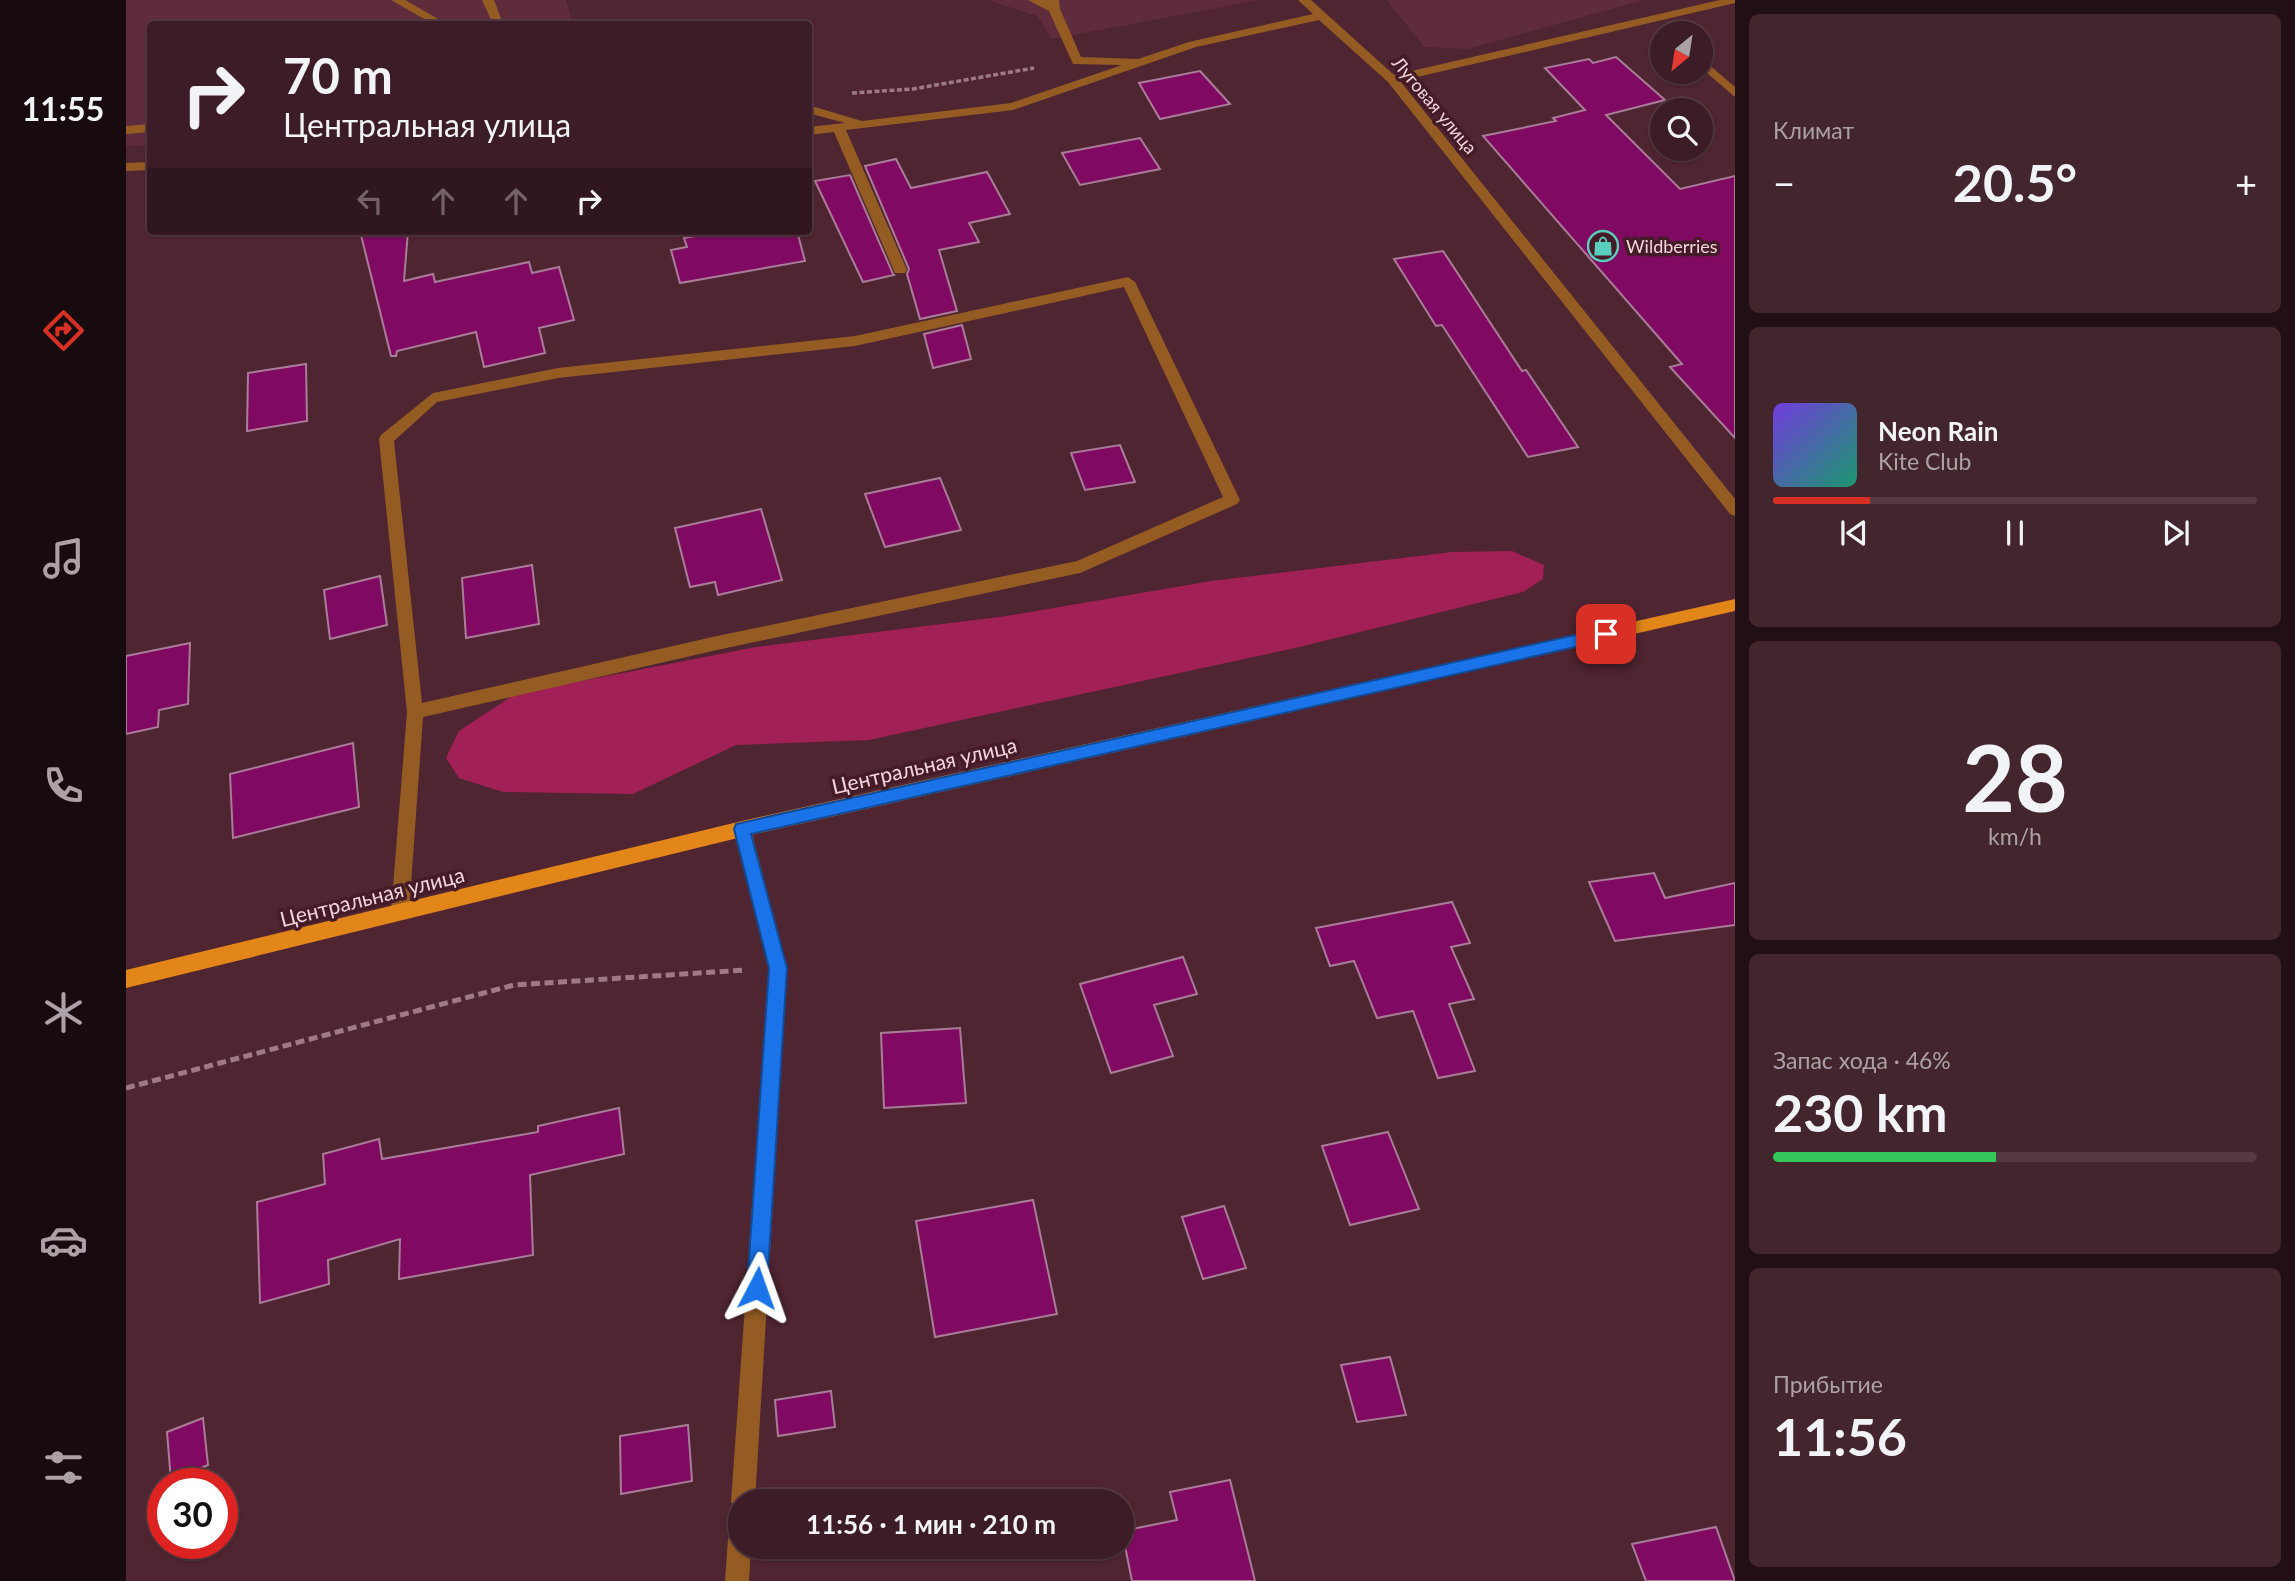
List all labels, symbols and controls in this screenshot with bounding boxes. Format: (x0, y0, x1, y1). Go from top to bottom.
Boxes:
north arrow (1650, 21, 1713, 84)
map controls (1650, 21, 1713, 161)
text: 70 m (283, 46, 393, 104)
icon: right (168, 49, 259, 140)
street label: Луговая улица (1387, 51, 1482, 158)
text: 11:55 (22, 89, 104, 128)
button: search (1650, 98, 1713, 161)
text: Центральная улица (283, 105, 571, 144)
text: Климат (1773, 116, 1854, 144)
text: 20.5° (1953, 151, 2077, 213)
text: − (1773, 160, 1795, 206)
text: + (2235, 160, 2257, 206)
icon: left (351, 182, 389, 220)
icon: ahead (424, 182, 462, 220)
icon: ahead (497, 182, 535, 220)
icon: right (570, 182, 608, 220)
shop icon: Wildberries (1586, 229, 1620, 263)
place label: Wildberries (1626, 235, 1718, 257)
icon: directions (39, 306, 88, 355)
text: Neon Rain (1878, 415, 1998, 447)
text: Kite Club (1878, 447, 1971, 475)
icon: previous (1835, 514, 1873, 552)
icon: pause (1996, 514, 2034, 552)
icon: next (2157, 514, 2195, 552)
icon: music (39, 534, 88, 583)
pin (1576, 604, 1636, 664)
icon: arrive (1587, 615, 1625, 653)
text: 28 (1962, 722, 2068, 831)
street label: Центральная улица (829, 732, 1019, 798)
icon: phone (39, 761, 88, 810)
text: km/h (1988, 822, 2042, 850)
street label: Центральная улица (277, 861, 467, 931)
icon: climate (39, 988, 88, 1037)
text: Запас хода · 46% (1773, 1046, 1951, 1074)
text: 230 km (1773, 1081, 1947, 1143)
icon: car (39, 1216, 88, 1265)
position arrow (720, 1251, 794, 1325)
text: Прибытие (1773, 1370, 1883, 1398)
text: 11:56 (1773, 1405, 1907, 1467)
icon: filters (39, 1443, 88, 1492)
speed limit sign: 30 (147, 1468, 238, 1559)
text: 11:56 · 1 мин · 210 m (806, 1508, 1056, 1540)

